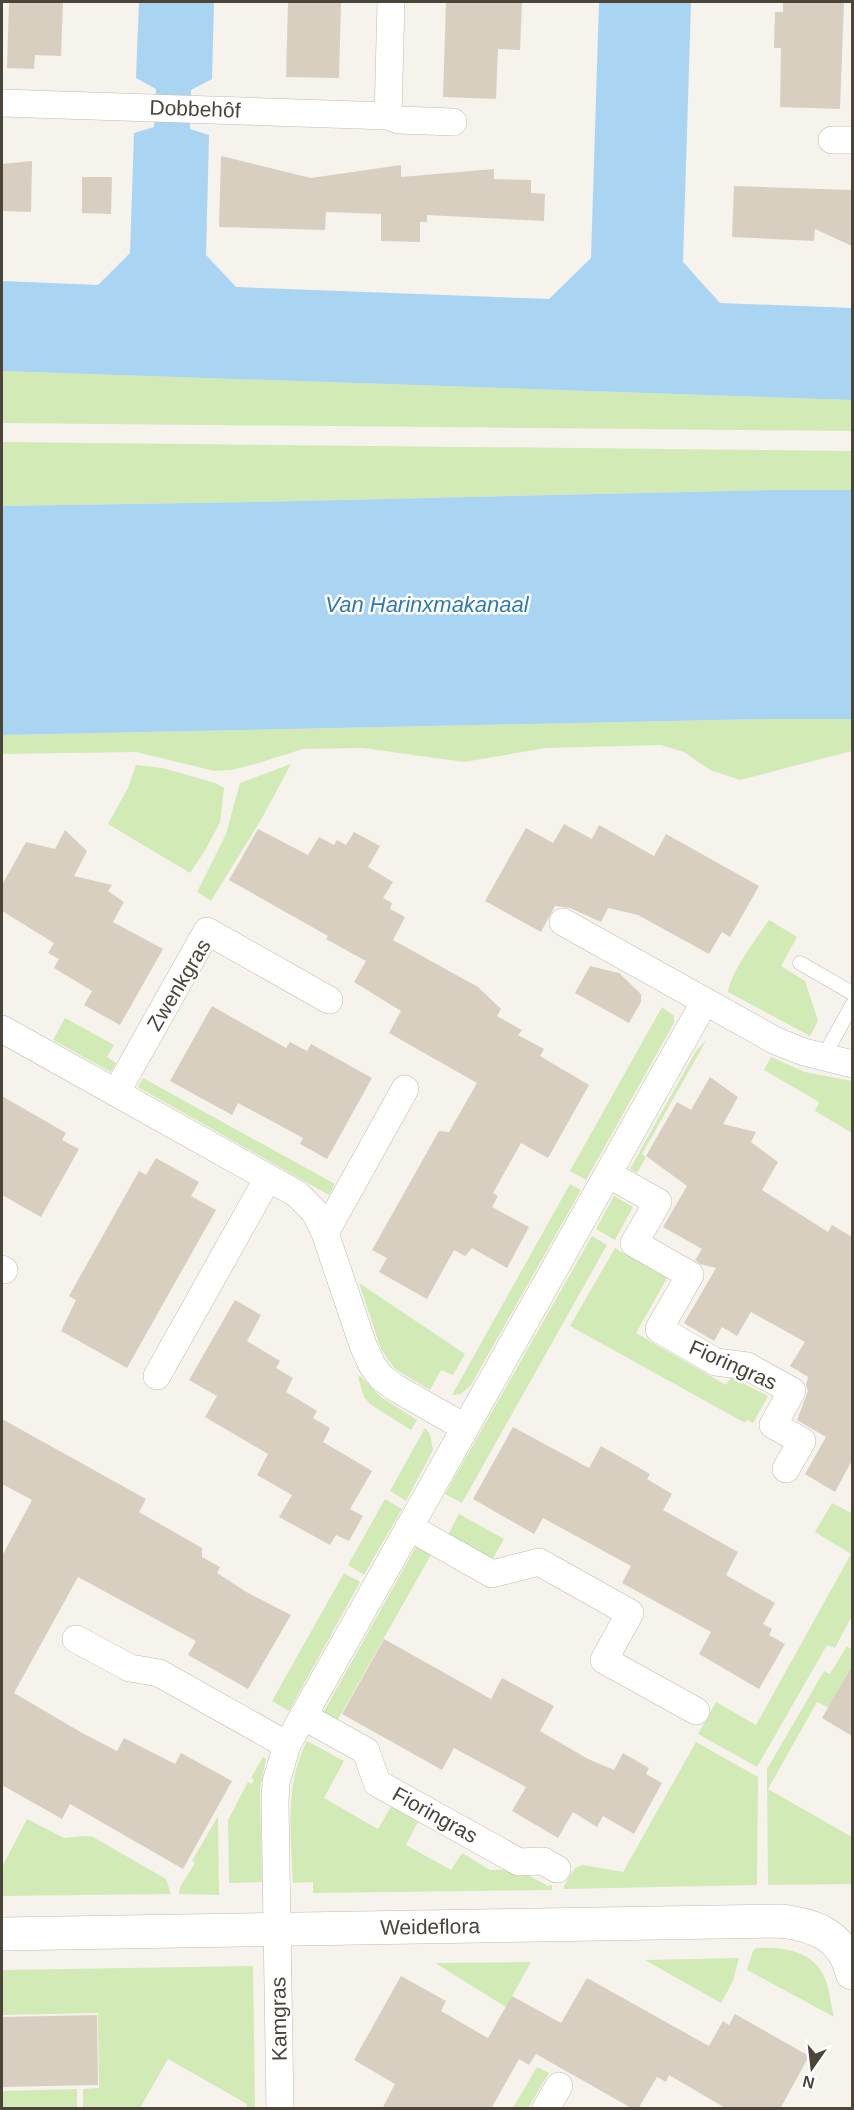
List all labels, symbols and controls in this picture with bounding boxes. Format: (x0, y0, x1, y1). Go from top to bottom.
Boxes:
street label: Dobbehôf (149, 95, 241, 122)
water label: Van Harinxmakanaal (325, 592, 530, 617)
street label: Zwenkgras (142, 935, 215, 1035)
street label: Fioringras (686, 1335, 781, 1394)
street label: Fioringras (389, 1782, 482, 1847)
street label: Weideflora (380, 1914, 481, 1939)
street label: Kamgras (266, 1977, 291, 2061)
north arrow (782, 2038, 842, 2098)
text: N (801, 2072, 816, 2092)

